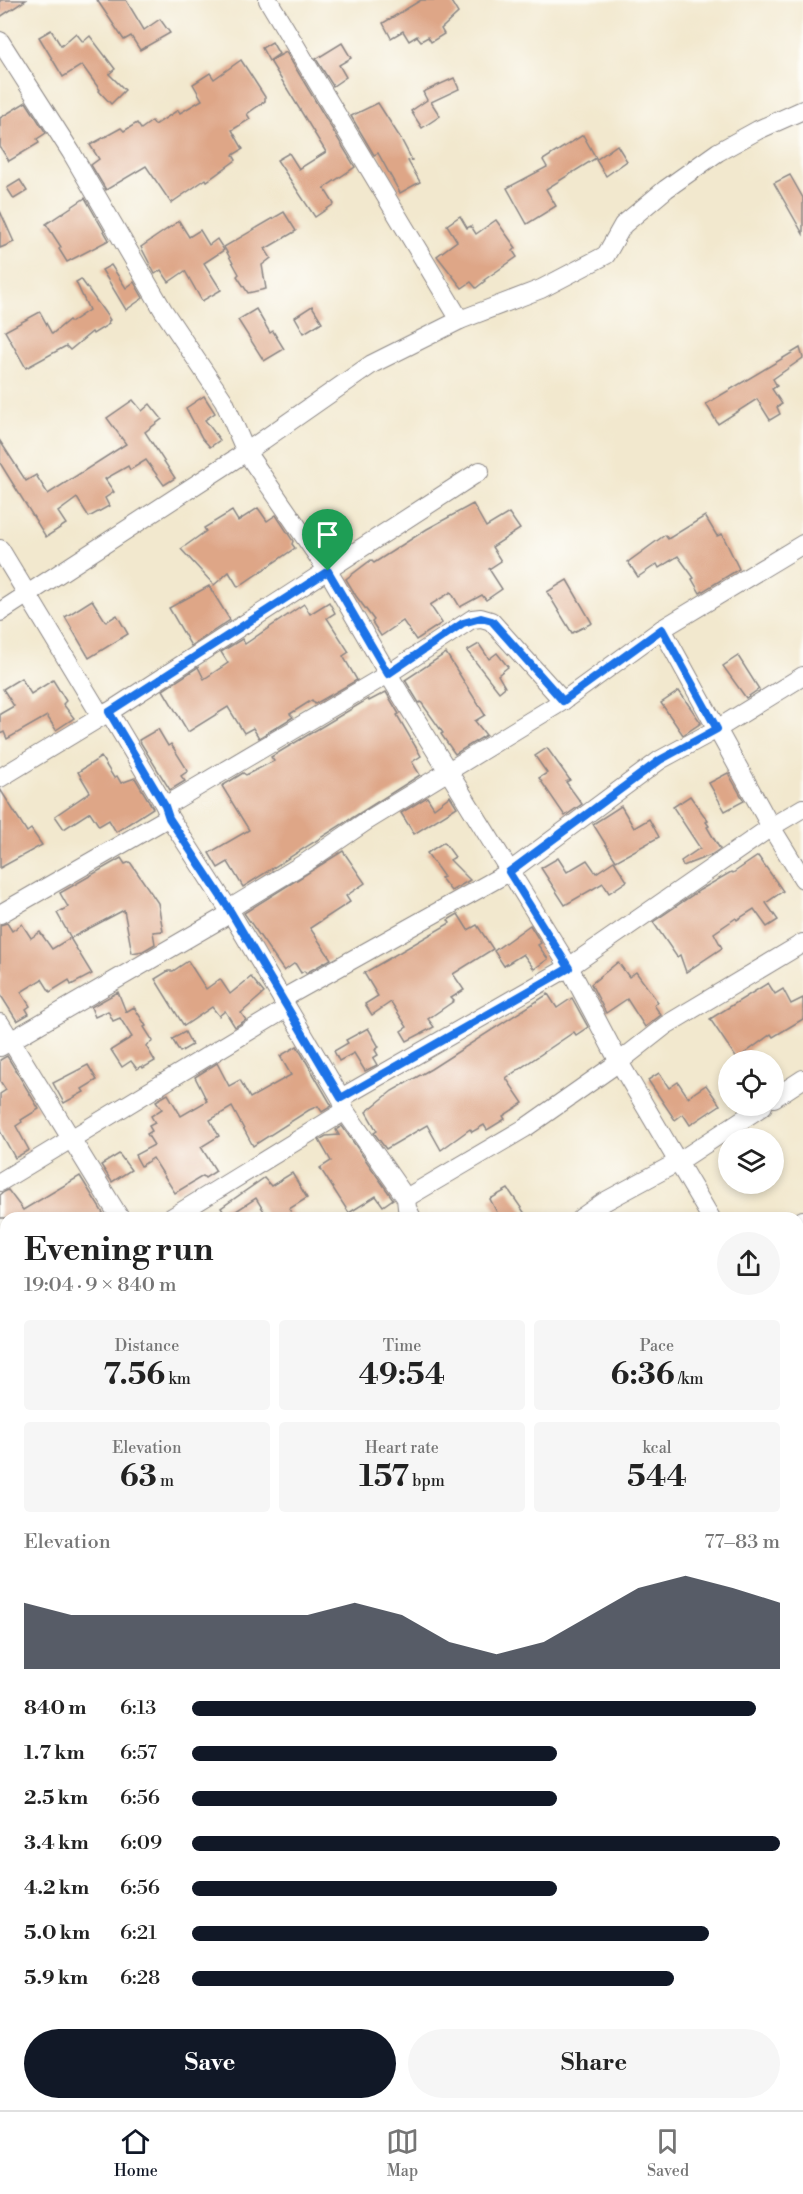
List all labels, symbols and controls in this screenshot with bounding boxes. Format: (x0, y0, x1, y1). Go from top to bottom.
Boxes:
pin (302, 509, 353, 571)
icon: arrive (311, 518, 344, 551)
map controls (718, 1050, 784, 1194)
button: locate (718, 1050, 784, 1116)
button: layers (718, 1128, 784, 1194)
text: Evening run (24, 1230, 213, 1271)
button: share (717, 1232, 780, 1295)
text: 19:04 · 9 × 840 m (24, 1273, 177, 1298)
text: Distance (115, 1336, 179, 1356)
text: Time (383, 1336, 421, 1356)
text: Pace (640, 1336, 674, 1356)
text: 7.56 (103, 1356, 165, 1394)
text: 49:54 (359, 1356, 445, 1394)
text: 6:36 (611, 1356, 675, 1394)
text: km (165, 1369, 191, 1389)
text: /km (675, 1369, 703, 1389)
text: Elevation (112, 1438, 182, 1458)
text: Heart rate (365, 1438, 439, 1458)
text: kcal (642, 1438, 672, 1458)
text: 63 (120, 1458, 157, 1496)
text: 157 (359, 1458, 409, 1496)
text: 544 (627, 1458, 687, 1496)
text: m (157, 1471, 174, 1491)
text: bpm (409, 1471, 445, 1491)
text: Elevation (24, 1530, 111, 1555)
text: 77–83 m (704, 1530, 780, 1555)
text: 840 m (24, 1696, 86, 1721)
text: 6:13 (120, 1696, 156, 1721)
text: 1.7 km (24, 1741, 85, 1766)
text: 6:57 (120, 1741, 157, 1766)
text: 2.5 km (24, 1786, 88, 1811)
text: 6:56 (120, 1786, 160, 1811)
text: 3.4 km (24, 1831, 89, 1856)
text: 6:09 (120, 1831, 162, 1856)
text: 4.2 km (24, 1876, 89, 1901)
text: 6:56 (120, 1876, 160, 1901)
text: 5.0 km (24, 1921, 90, 1946)
text: 6:21 (120, 1921, 157, 1946)
text: 5.9 km (24, 1966, 88, 1991)
text: 6:28 (120, 1966, 160, 1991)
button: Save (24, 2029, 396, 2098)
button: Share (408, 2029, 780, 2098)
tab: Home (114, 2125, 158, 2181)
tab: Map (386, 2125, 419, 2181)
tab: Saved (647, 2125, 689, 2181)

